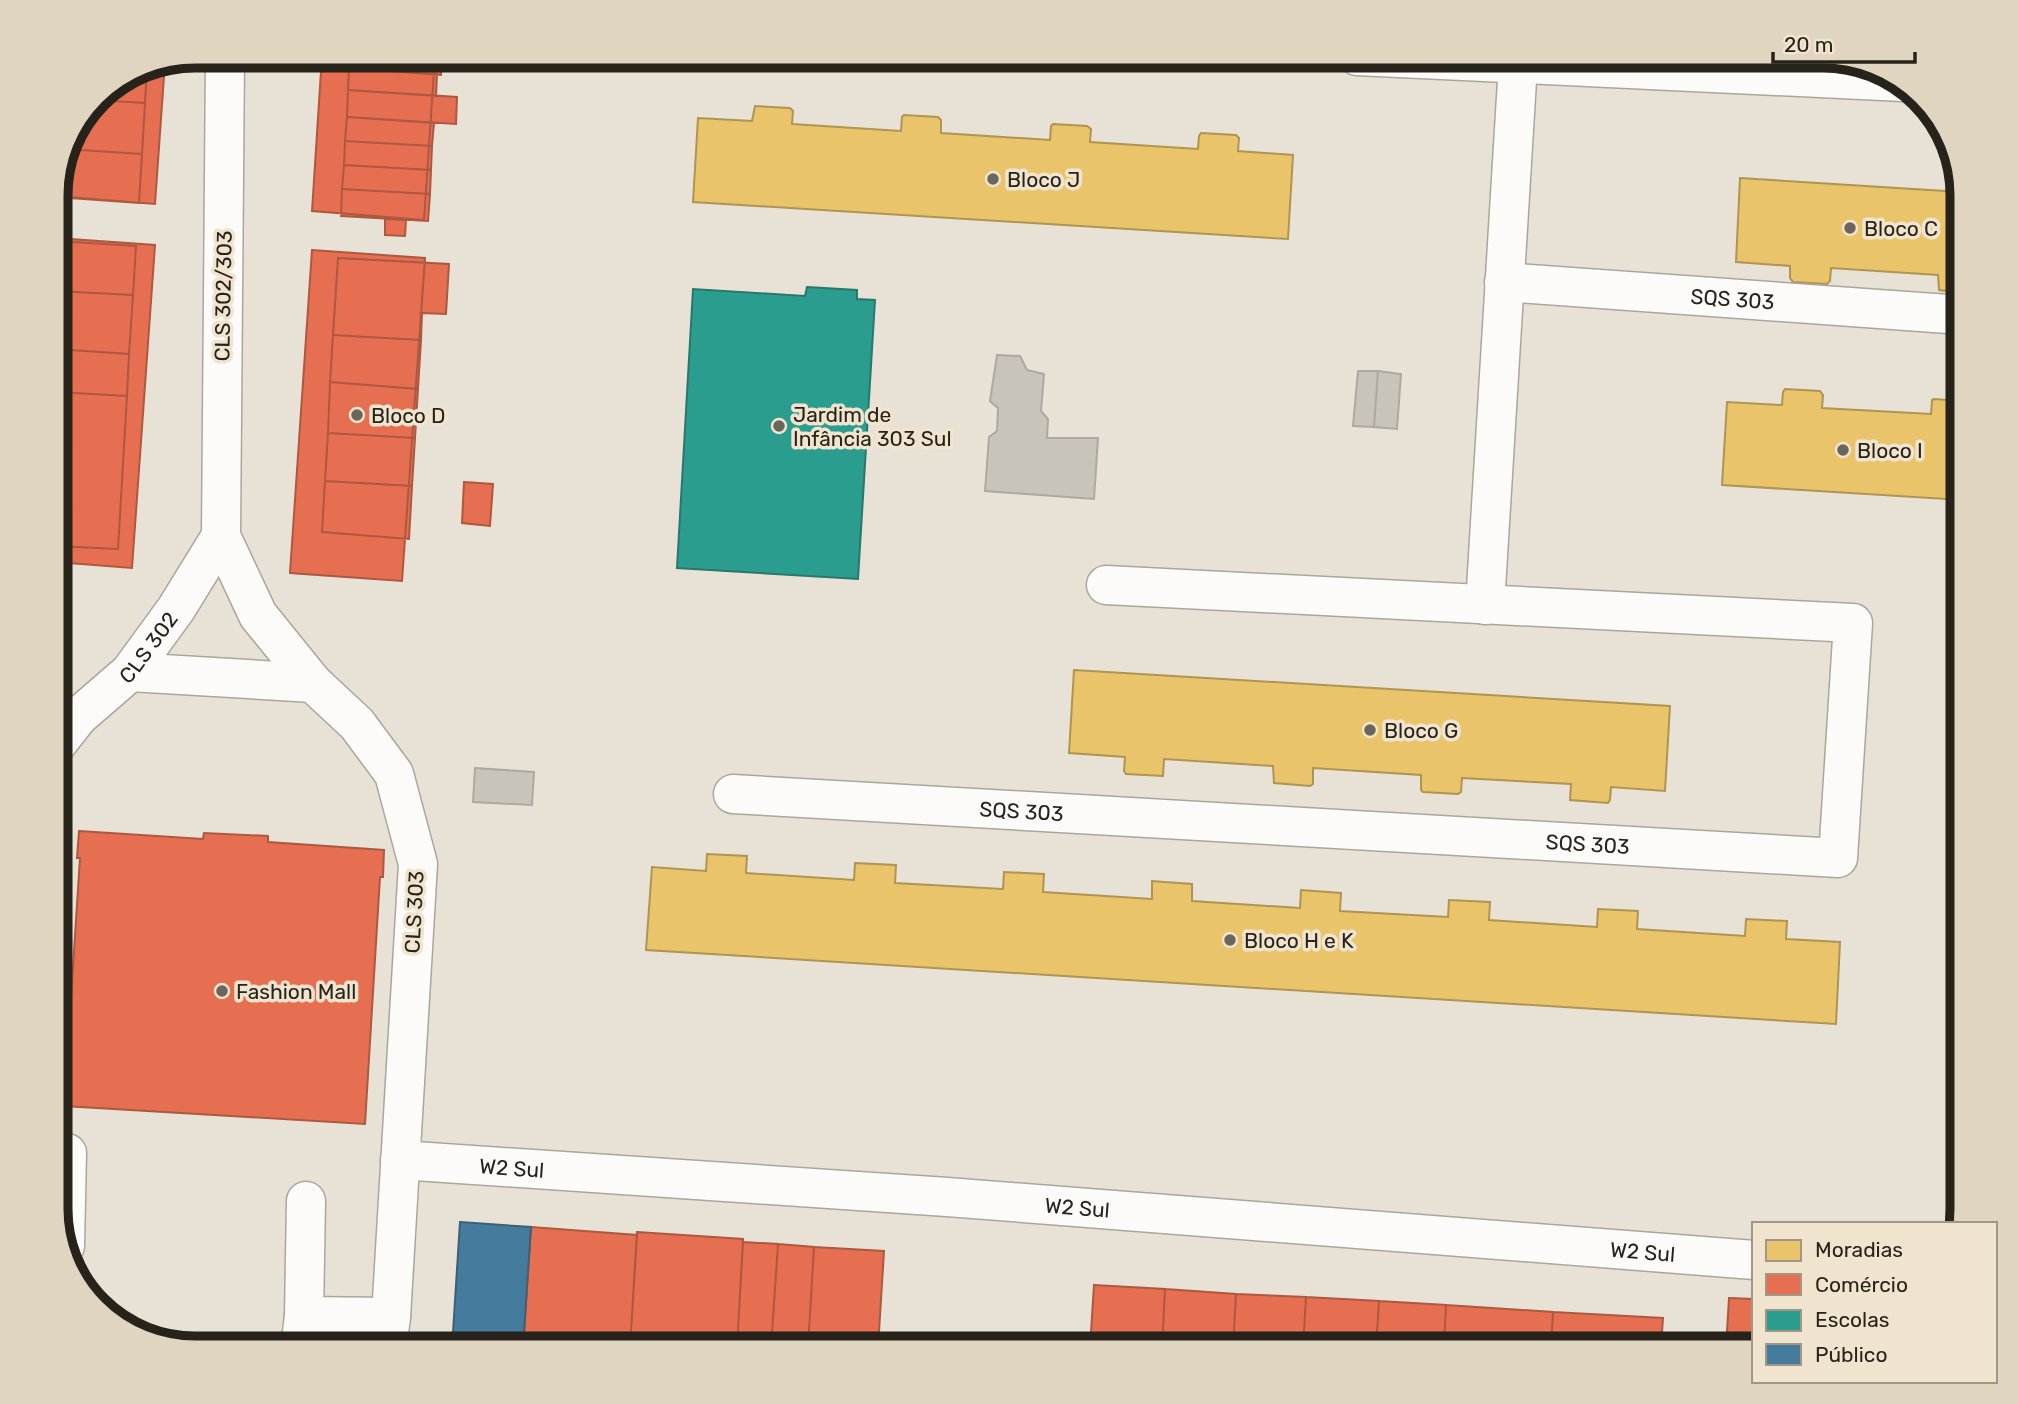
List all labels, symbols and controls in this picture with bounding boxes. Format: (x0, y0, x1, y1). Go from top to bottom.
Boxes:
scale bar (1773, 21, 1915, 65)
text: 20 m (1784, 32, 1833, 57)
place label: Bloco J (1007, 167, 1080, 192)
marker: Bloco J (985, 171, 1001, 187)
place label: Bloco C (1864, 216, 1938, 241)
marker: Bloco C (1842, 220, 1858, 236)
street label: CLS 302/303 (209, 230, 237, 362)
street label: SQS 303 (1690, 283, 1775, 314)
place label: Jardim de Infância 303 Sul (793, 402, 951, 451)
place label: Bloco D (371, 403, 445, 428)
marker: Bloco D (349, 407, 365, 423)
marker: Jardim de Infância 303 Sul (771, 418, 787, 434)
place label: Bloco I (1857, 438, 1923, 463)
marker: Bloco I (1835, 442, 1851, 458)
street label: CLS 302 (114, 607, 182, 688)
place label: Bloco G (1384, 718, 1458, 743)
marker: Bloco G (1362, 722, 1378, 738)
street label: SQS 303 (979, 796, 1064, 826)
street label: SQS 303 (1545, 829, 1630, 858)
street label: CLS 303 (399, 870, 429, 954)
place label: Bloco H e K (1244, 928, 1354, 953)
marker: Bloco H e K (1222, 932, 1238, 948)
place label: Fashion Mall (236, 979, 356, 1004)
marker: Fashion Mall (214, 983, 230, 999)
street label: W2 Sul (478, 1153, 545, 1182)
street label: W2 Sul (1044, 1192, 1111, 1222)
legend (1752, 1222, 1997, 1383)
street label: W2 Sul (1609, 1236, 1676, 1266)
text: Moradias (1815, 1237, 1903, 1262)
text: Comércio (1815, 1272, 1908, 1297)
text: Escolas (1815, 1307, 1890, 1332)
text: Público (1815, 1342, 1887, 1367)

